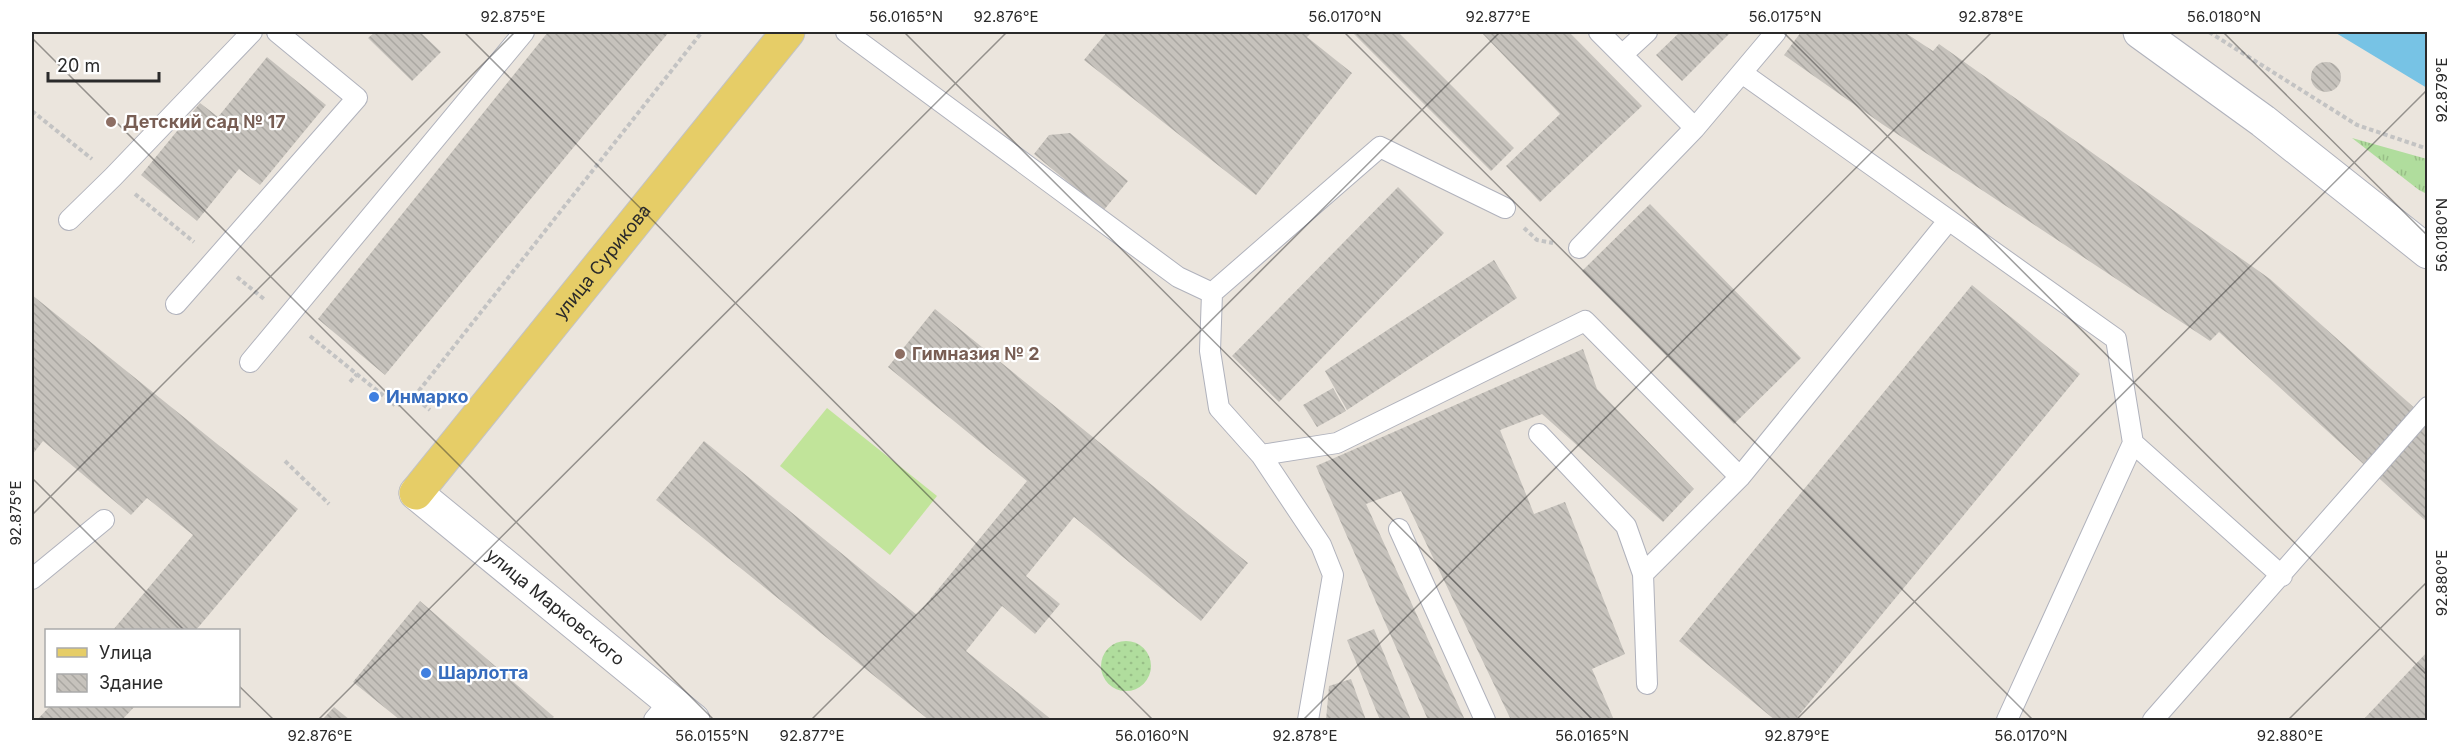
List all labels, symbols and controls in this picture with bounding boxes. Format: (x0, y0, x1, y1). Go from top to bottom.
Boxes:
text: 92.875°E (480, 7, 546, 26)
text: 56.0165°N (869, 7, 943, 26)
text: 92.876°E (973, 7, 1039, 26)
text: 56.0170°N (1308, 7, 1382, 26)
text: 92.877°E (1466, 7, 1530, 26)
text: 56.0175°N (1748, 7, 1822, 26)
text: 92.878°E (1959, 7, 2023, 26)
text: 56.0180°N (2187, 7, 2261, 26)
scale bar (48, 45, 159, 83)
text: 20 m (57, 55, 100, 76)
text: 92.879°E (2432, 57, 2451, 123)
place label: Детский сад № 17 (123, 111, 286, 132)
marker: Детский сад № 17 (104, 115, 118, 129)
text: 56.0180°N (2432, 198, 2451, 272)
street label: улица Сурикова (549, 200, 655, 323)
place label: Гимназия № 2 (912, 343, 1040, 364)
marker: Гимназия № 2 (893, 347, 907, 361)
place label: Инмарко (386, 386, 468, 407)
marker: Инмарко (367, 390, 381, 404)
text: 92.875°E (6, 480, 25, 546)
street label: улица Марковского (482, 544, 629, 670)
text: 92.880°E (2432, 550, 2451, 616)
legend (45, 629, 240, 707)
text: Улица (99, 642, 152, 663)
place label: Шарлотта (438, 662, 528, 683)
marker: Шарлотта (419, 666, 433, 680)
text: Здание (99, 672, 163, 693)
text: 92.876°E (287, 726, 353, 745)
text: 56.0155°N (675, 726, 749, 745)
text: 92.877°E (780, 726, 844, 745)
text: 56.0160°N (1115, 726, 1189, 745)
text: 92.878°E (1273, 726, 1337, 745)
text: 56.0165°N (1555, 726, 1629, 745)
text: 92.879°E (1764, 726, 1830, 745)
text: 56.0170°N (1994, 726, 2068, 745)
text: 92.880°E (2257, 726, 2323, 745)

